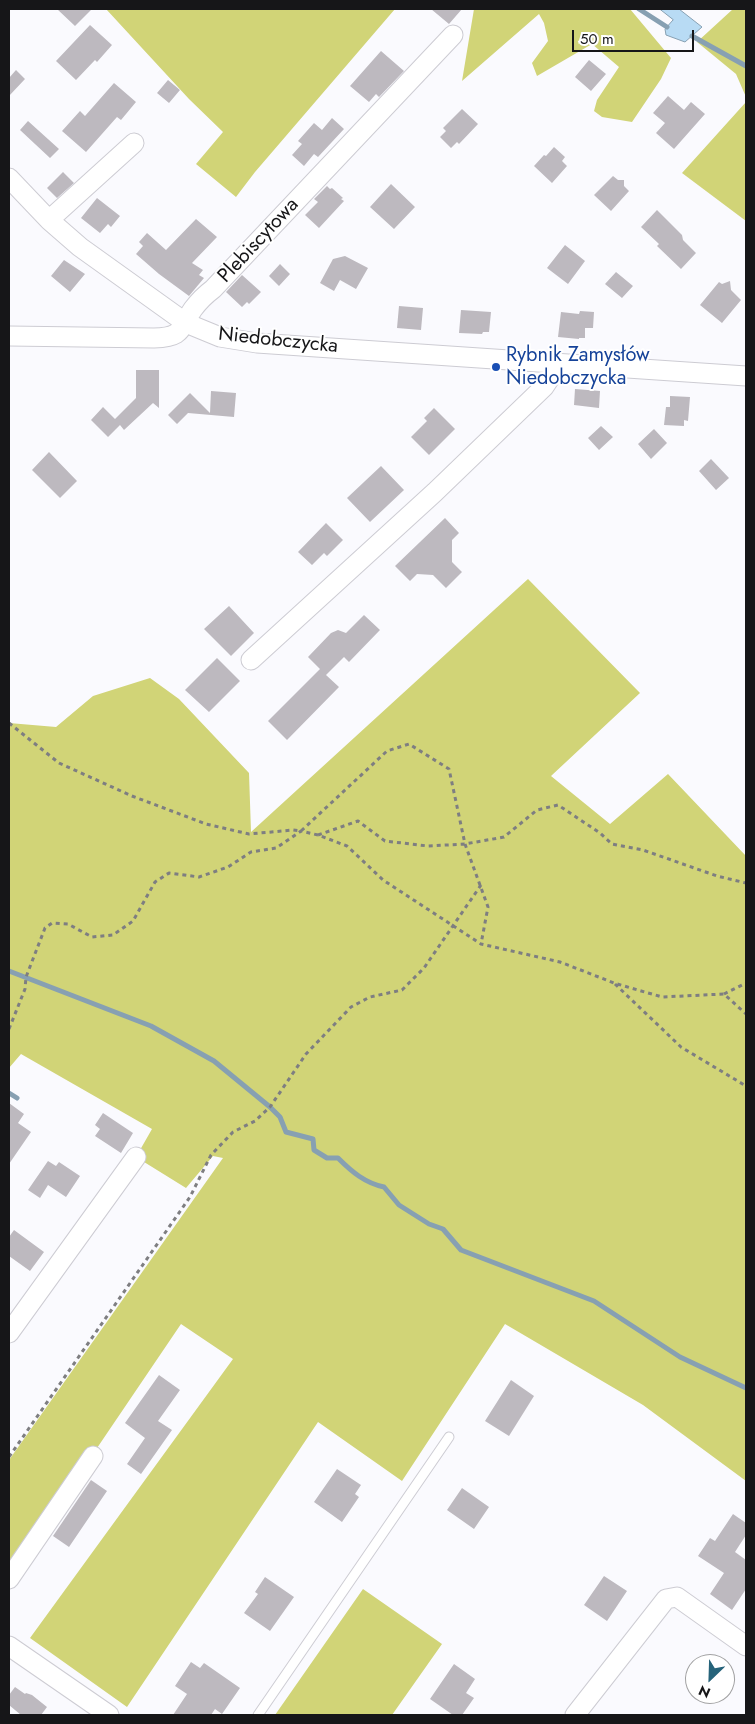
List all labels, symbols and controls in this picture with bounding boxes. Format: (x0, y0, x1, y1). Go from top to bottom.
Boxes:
scale bar (575, 20, 698, 52)
text: 50 m (580, 28, 614, 50)
street label: Plebiscytowa (214, 193, 304, 289)
street label: Niedobczycka (217, 323, 339, 359)
place label: Rybnik Zamysłów Niedobczycka (506, 344, 650, 391)
marker: Rybnik Zamysłów Niedobczycka (490, 361, 502, 373)
north arrow (685, 1654, 735, 1704)
text: N (695, 1680, 713, 1703)

